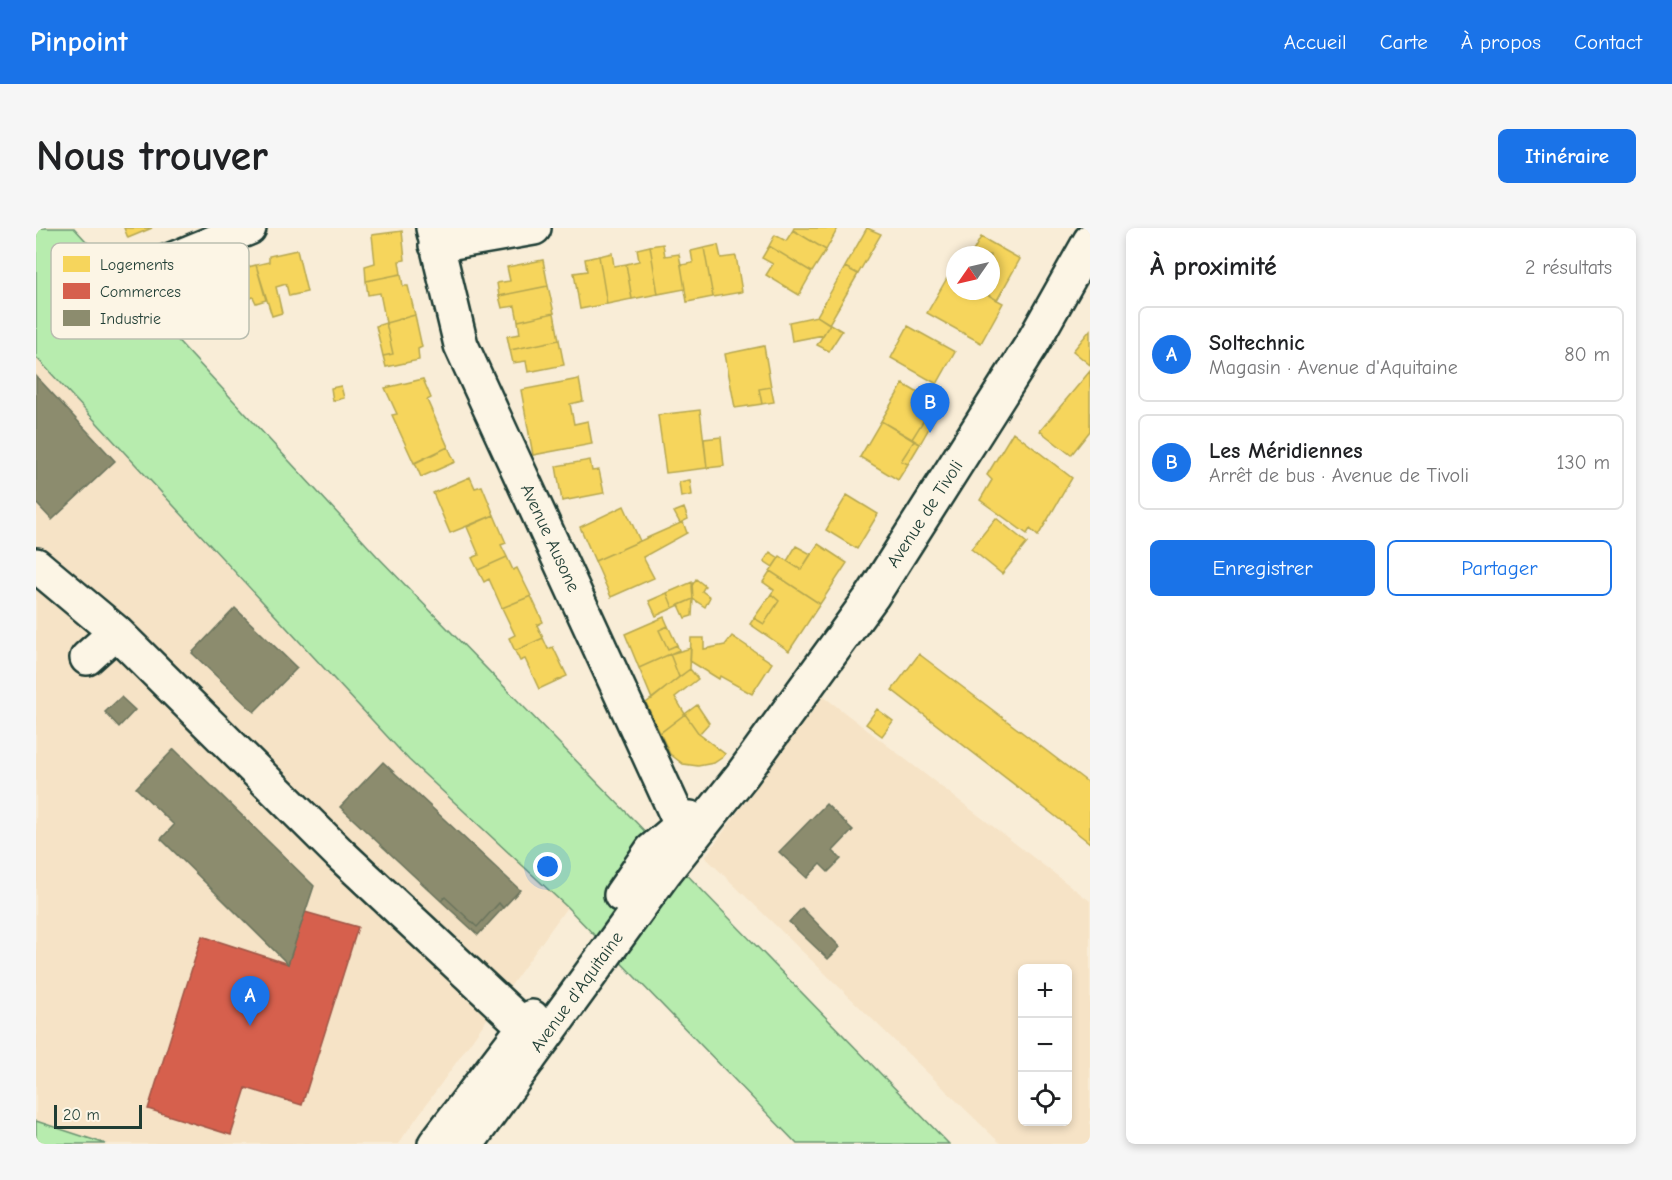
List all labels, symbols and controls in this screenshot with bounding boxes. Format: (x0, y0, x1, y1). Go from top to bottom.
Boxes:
text: Pinpoint (30, 26, 128, 58)
text: Accueil (1284, 30, 1347, 54)
text: Carte (1380, 30, 1428, 54)
text: À propos (1461, 30, 1541, 54)
text: Contact (1574, 30, 1642, 54)
button: Itinéraire (1498, 129, 1636, 183)
text: Nous trouver (36, 132, 268, 181)
legend (51, 243, 249, 339)
north arrow (946, 246, 1000, 300)
text: À proximité (1150, 252, 1277, 282)
text: Logements (100, 256, 174, 274)
text: 2 résultats (1525, 256, 1612, 279)
text: Commerces (100, 283, 181, 301)
text: Industrie (100, 310, 161, 328)
text: Soltechnic (1209, 330, 1305, 356)
text: A (1166, 343, 1177, 366)
text: 80 m (1564, 343, 1610, 366)
text: Magasin · Avenue d'Aquitaine (1209, 356, 1458, 379)
pin: B (910, 384, 950, 433)
text: Les Méridiennes (1209, 438, 1363, 464)
text: B (1165, 451, 1178, 474)
text: 130 m (1557, 451, 1610, 474)
street label: Avenue de Tivoli (883, 456, 967, 572)
text: Arrêt de bus · Avenue de Tivoli (1209, 464, 1469, 487)
street label: Avenue Ausone (516, 481, 584, 595)
button: Enregistrer (1150, 540, 1375, 596)
button: Partager (1387, 540, 1612, 596)
your location (533, 852, 562, 881)
street label: Avenue d'Aquitaine (526, 928, 628, 1056)
map controls (1018, 964, 1072, 1126)
button: + (1018, 964, 1072, 1018)
pin: A (230, 976, 270, 1026)
button: − (1018, 1018, 1072, 1072)
button: locate (1018, 1072, 1072, 1126)
scale bar (54, 1102, 142, 1130)
text: 20 m (63, 1106, 100, 1124)

